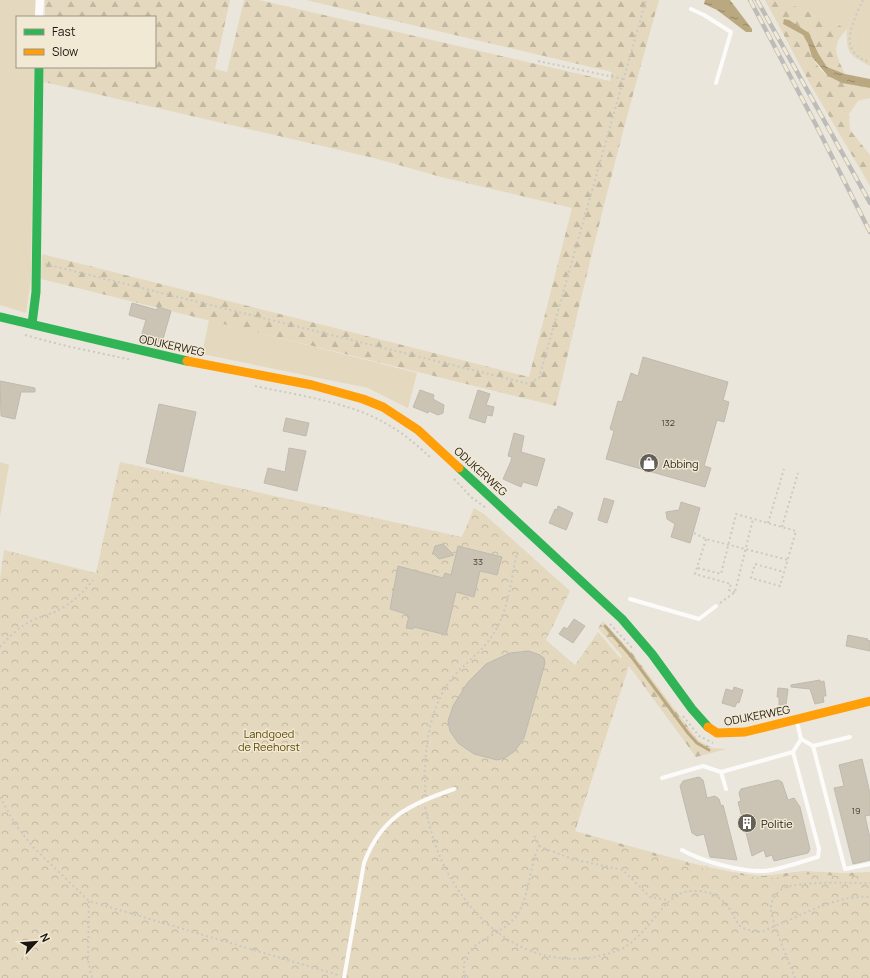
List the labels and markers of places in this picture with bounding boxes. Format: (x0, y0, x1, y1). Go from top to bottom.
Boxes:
shop icon: Abbing (638, 452, 660, 474)
place label: Abbing (663, 456, 699, 471)
building icon: Politie (736, 812, 758, 834)
place label: Politie (761, 816, 793, 831)

